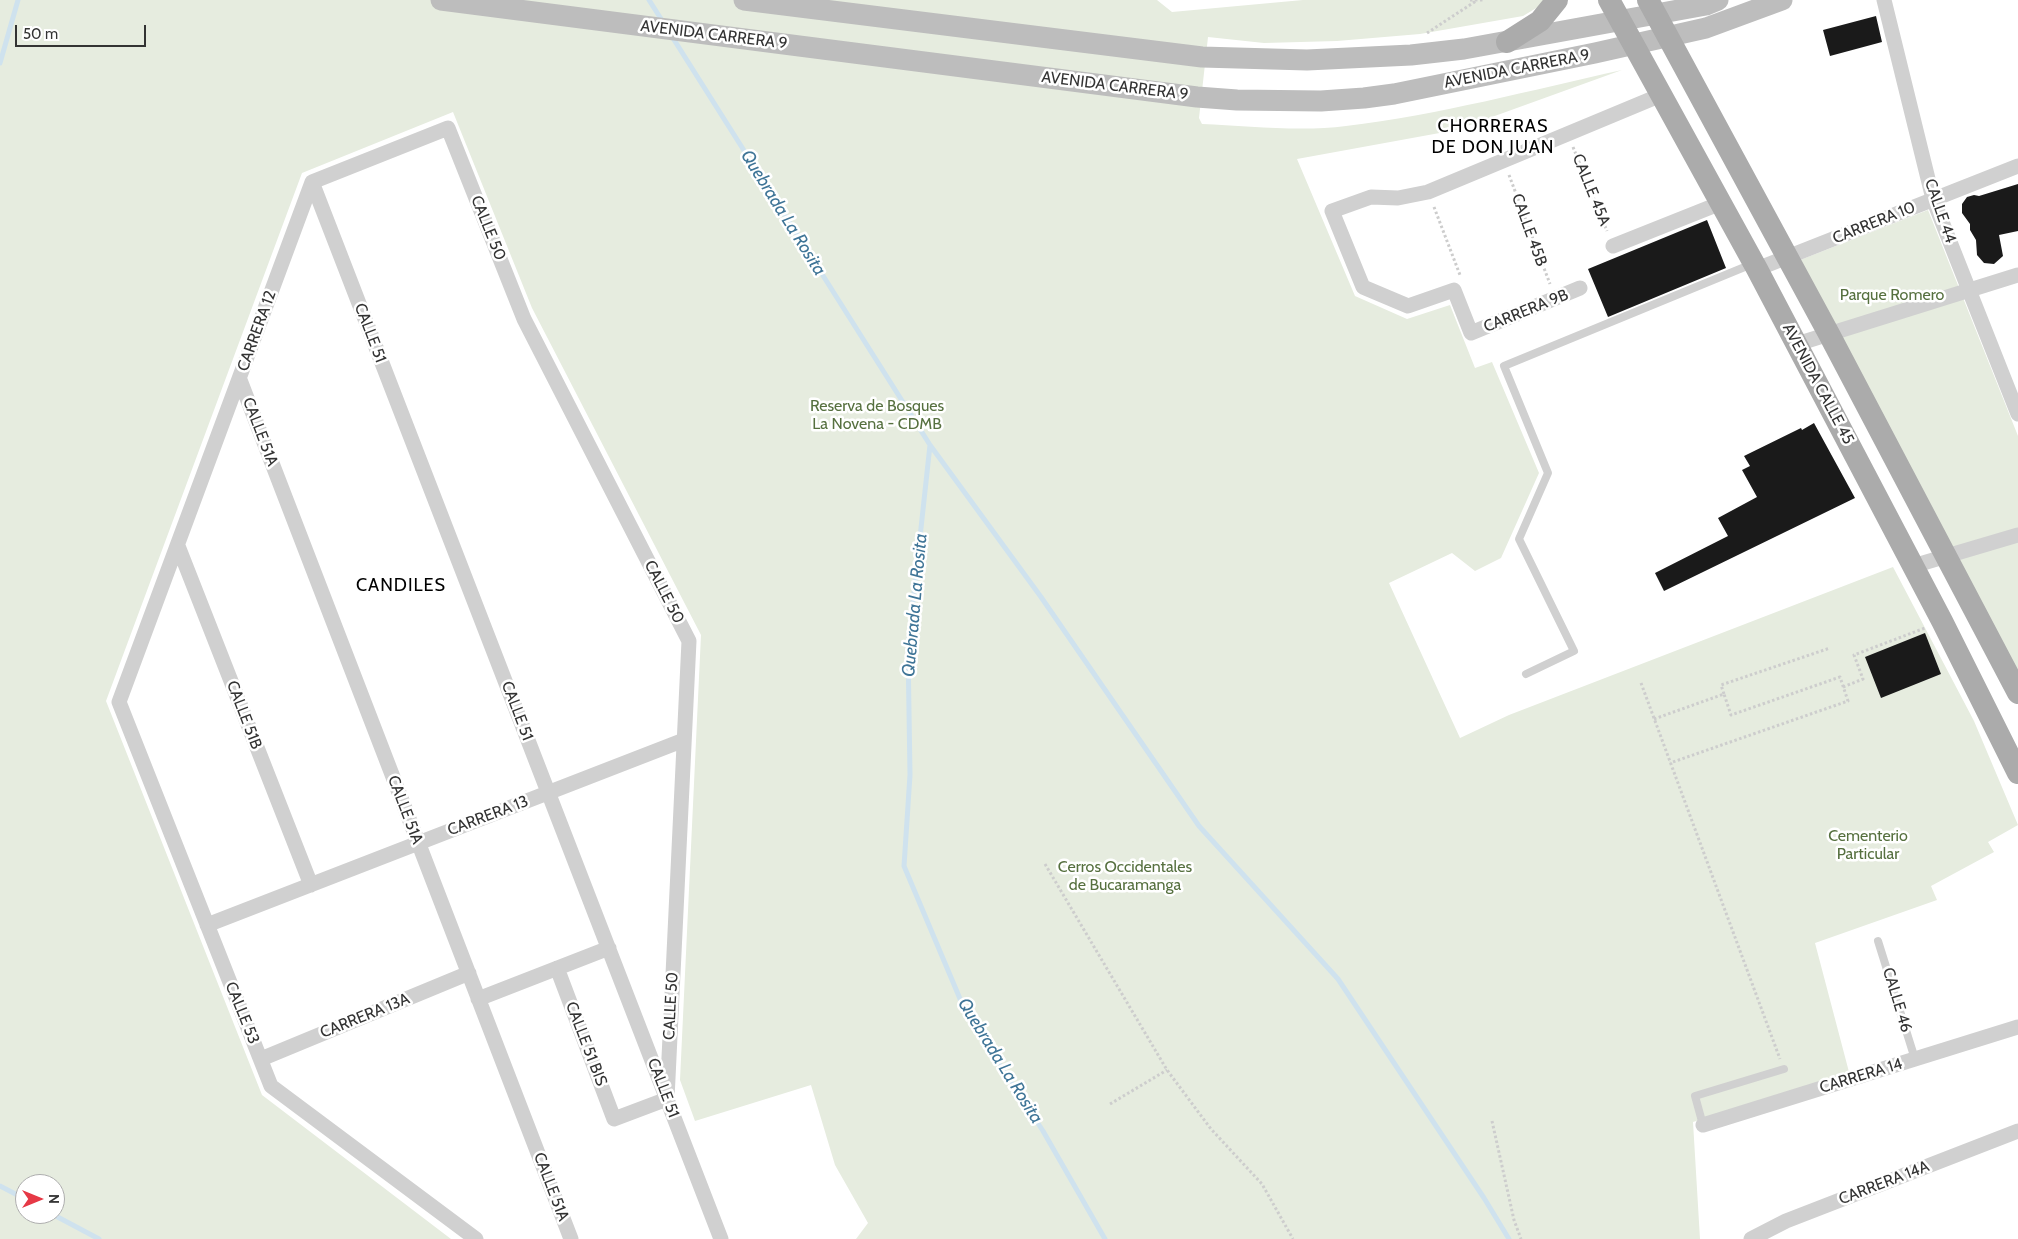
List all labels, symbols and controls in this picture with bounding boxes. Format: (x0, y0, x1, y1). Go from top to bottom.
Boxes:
scale bar (18, 15, 149, 47)
street label: AVENIDA CARRERA 9 (639, 16, 789, 54)
text: 50 m (23, 25, 58, 43)
street label: AVENIDA CARRERA 9 (1443, 45, 1591, 93)
street label: AVENIDA CARRERA 9 (1040, 67, 1190, 105)
district label: CHORRERAS DE DON JUAN (1430, 116, 1556, 158)
water label: Quebrada La Rosita (736, 146, 830, 280)
street label: CALLE 45A (1568, 151, 1614, 229)
street label: CALLE 44 (1920, 176, 1960, 246)
street label: CALLE 45B (1507, 191, 1551, 269)
street label: CALLE 50 (466, 193, 510, 263)
street label: CARRERA 10 (1830, 198, 1918, 248)
street label: CARRERA 9B (1481, 285, 1571, 337)
park label: Parque Romero (1840, 285, 1944, 305)
street label: CARRERA 12 (234, 288, 280, 374)
street label: CALLE 51 (350, 301, 390, 365)
street label: AVENIDA CALLE 45 (1778, 320, 1858, 448)
street label: CALLE 51A (238, 395, 282, 469)
park label: Reserva de Bosques La Novena - CDMB (810, 396, 944, 434)
water label: Quebrada La Rosita (898, 532, 932, 678)
street label: CALLE 50 (640, 557, 688, 627)
district label: CANDILES (355, 575, 447, 597)
street label: CALLE 51B (222, 678, 266, 752)
street label: CALLE 51 (497, 679, 537, 743)
street label: CALLE 51A (383, 773, 427, 847)
street label: CARRERA 13 (445, 792, 531, 840)
park label: Cementerio Particular (1828, 826, 1908, 864)
park label: Cerros Occidentales de Bucaramanga (1058, 857, 1192, 895)
street label: CALLE 46 (1878, 965, 1916, 1035)
street label: CALLE 50 (660, 972, 682, 1040)
street label: CALLE 53 (221, 979, 263, 1047)
street label: CARRERA 13A (317, 989, 413, 1043)
water label: Quebrada La Rosita (953, 994, 1047, 1128)
street label: CALLE 51 BIS (561, 999, 611, 1089)
street label: CARRERA 14 (1817, 1054, 1905, 1098)
street label: CALLE 51 (643, 1056, 683, 1120)
street label: CALLE 51A (529, 1150, 573, 1224)
street label: CARRERA 14A (1836, 1157, 1932, 1209)
north arrow (15, 1174, 65, 1224)
text: N (45, 1194, 63, 1204)

